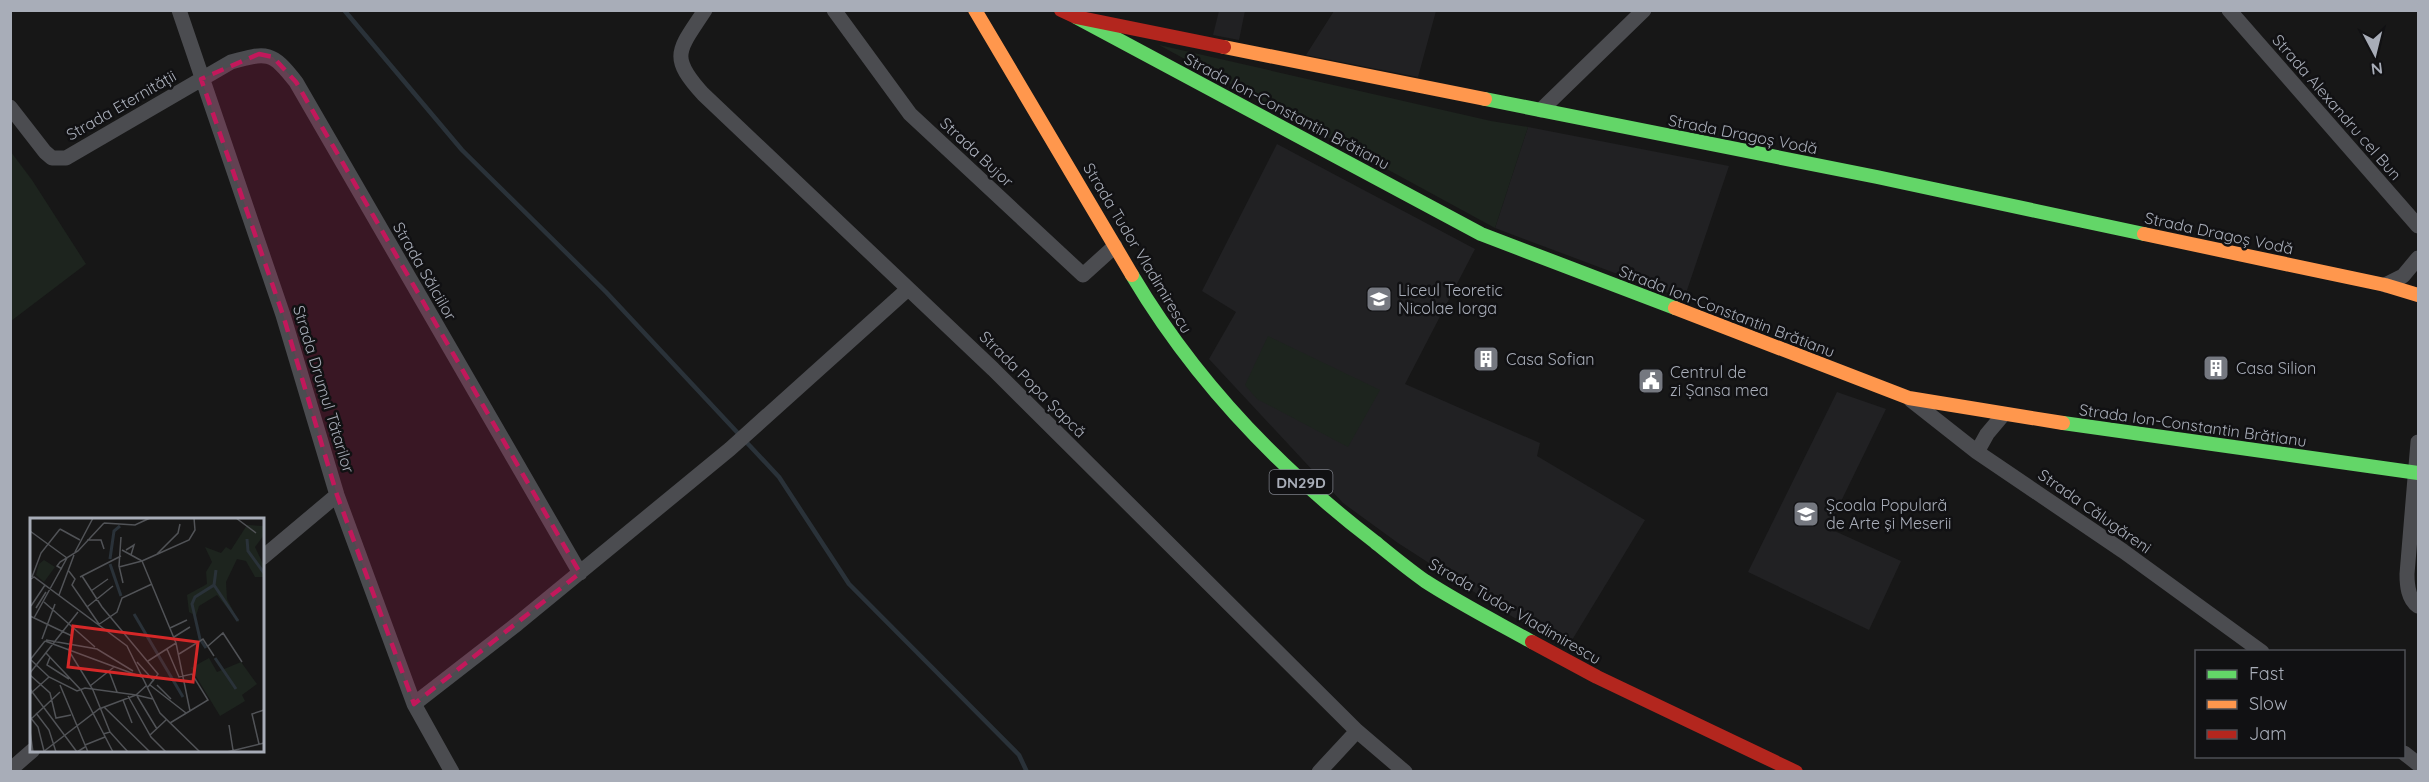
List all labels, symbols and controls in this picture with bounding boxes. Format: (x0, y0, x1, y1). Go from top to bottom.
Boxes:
north arrow (2345, 24, 2405, 84)
street label: Strada Alexandru cel Bun (2268, 30, 2406, 184)
street label: Strada Ion-Constantin Brătianu (1181, 48, 1393, 174)
text: N (2370, 58, 2384, 80)
street label: Strada Eternității (63, 65, 179, 145)
street label: Strada Dragoș Vodă (1667, 110, 1819, 158)
street label: Strada Bujor (936, 113, 1018, 191)
street label: Strada Tudor Vladimirescu (1079, 159, 1197, 337)
street label: Strada Dragoș Vodă (2143, 207, 2295, 259)
street label: Strada Sălciilor (389, 218, 461, 324)
street label: Strada Ion-Constantin Brătianu (1616, 261, 1838, 361)
place label: Liceul Teoretic Nicolae Iorga (1398, 280, 1503, 318)
school or university icon: Liceul Teoretic Nicolae Iorga (1364, 284, 1394, 314)
street label: Strada Drumul Tătarilor (289, 303, 359, 475)
street label: Strada Popa Șapcă (975, 326, 1091, 442)
building icon: Casa Sofian (1471, 344, 1501, 374)
place label: Casa Sofian (1506, 349, 1595, 369)
building icon: Casa Silion (2201, 353, 2231, 383)
place label: Casa Silion (2236, 358, 2316, 378)
place label: Centrul de zi Șansa mea (1670, 362, 1768, 400)
public building icon: Centrul de zi Șansa mea (1636, 366, 1666, 396)
street label: Strada Ion-Constantin Brătianu (2078, 399, 2308, 451)
street label: Strada Călugăreni (2035, 464, 2155, 558)
road number: DN29D (1270, 470, 1332, 494)
place label: Școala Populară de Arte și Meserii (1826, 495, 1952, 533)
school or university icon: Școala Populară de Arte și Meserii (1791, 499, 1821, 529)
inset map (30, 518, 264, 752)
street label: Strada Tudor Vladimirescu (1425, 553, 1605, 669)
legend (2195, 650, 2405, 758)
text: Fast (2249, 662, 2284, 685)
text: Slow (2249, 692, 2287, 715)
text: Jam (2249, 722, 2287, 745)

